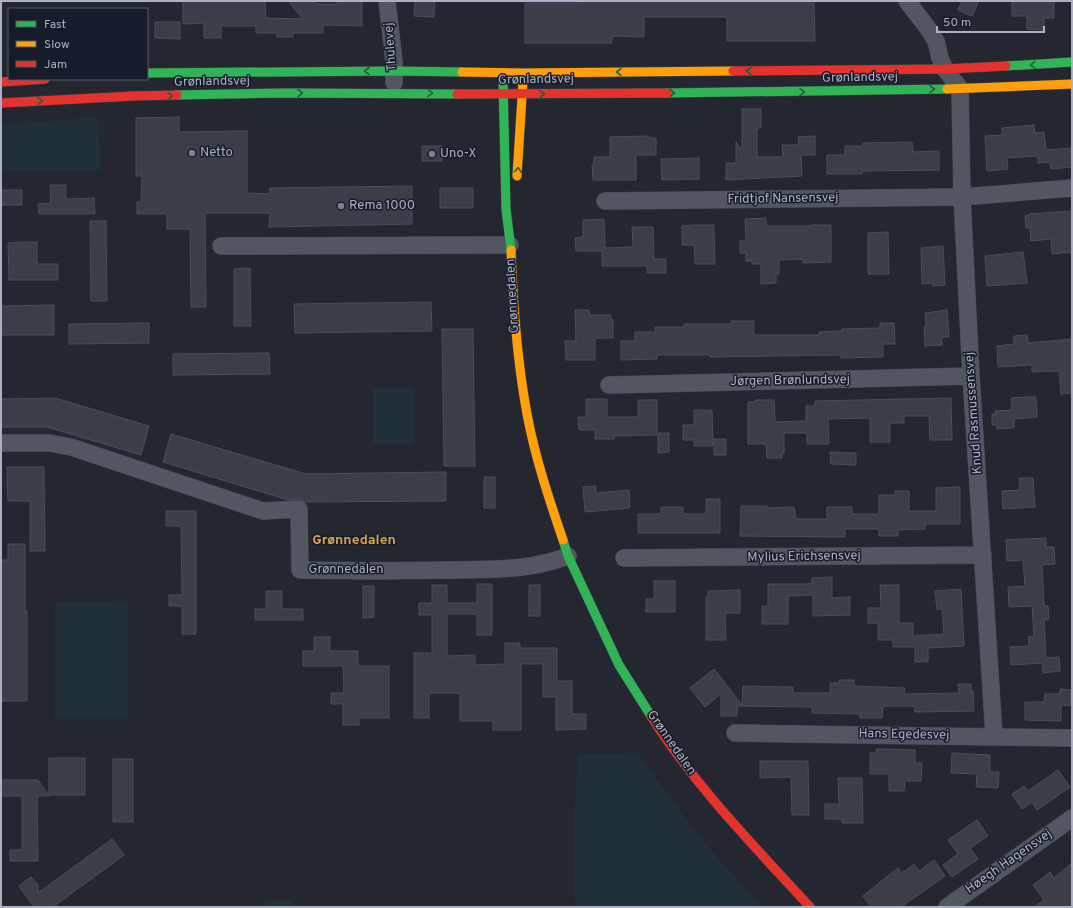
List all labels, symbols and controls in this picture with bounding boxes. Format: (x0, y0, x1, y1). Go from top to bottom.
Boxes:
legend (8, 8, 148, 80)
scale bar (937, 8, 1044, 34)
text: 50 m (943, 15, 971, 31)
text: Fast (44, 17, 66, 33)
street label: Thulevej (381, 22, 401, 72)
text: Slow (44, 37, 70, 53)
text: Jam (44, 57, 67, 73)
one-way arrow (1030, 60, 1036, 69)
one-way arrow (364, 67, 370, 75)
one-way arrow (746, 67, 752, 75)
one-way arrow (616, 68, 622, 76)
street label: Grønlandsvej (822, 69, 898, 87)
street label: Grønlandsvej (498, 71, 574, 89)
street label: Grønlandsvej (174, 73, 250, 91)
one-way arrow (929, 85, 935, 94)
one-way arrow (799, 88, 805, 96)
one-way arrow (297, 89, 303, 97)
one-way arrow (427, 89, 433, 97)
one-way arrow (539, 89, 545, 98)
one-way arrow (669, 89, 675, 97)
one-way arrow (167, 91, 173, 100)
one-way arrow (37, 96, 43, 105)
place label: Netto (200, 145, 233, 161)
place label: Uno-X (440, 146, 477, 162)
marker: Netto (187, 148, 197, 158)
marker: Uno-X (427, 149, 437, 159)
one-way arrow (513, 167, 522, 173)
street label: Fridtjof Nansensvej (727, 190, 839, 208)
place label: Rema 1000 (349, 198, 415, 214)
marker: Rema 1000 (336, 201, 346, 211)
street label: Grønnedalen (503, 258, 523, 334)
street label: Knud Rasmussensvej (962, 351, 986, 475)
street label: Jørgen Brønlundsvej (730, 372, 850, 390)
district label: Grønnedalen (312, 532, 396, 549)
street label: Mylius Erichsensvej (747, 548, 861, 566)
street label: Grønnedalen (308, 562, 384, 578)
street label: Grønnedalen (643, 708, 699, 778)
street label: Hans Egedesvej (858, 726, 950, 744)
street label: Høegh Hagensvej (963, 826, 1055, 898)

